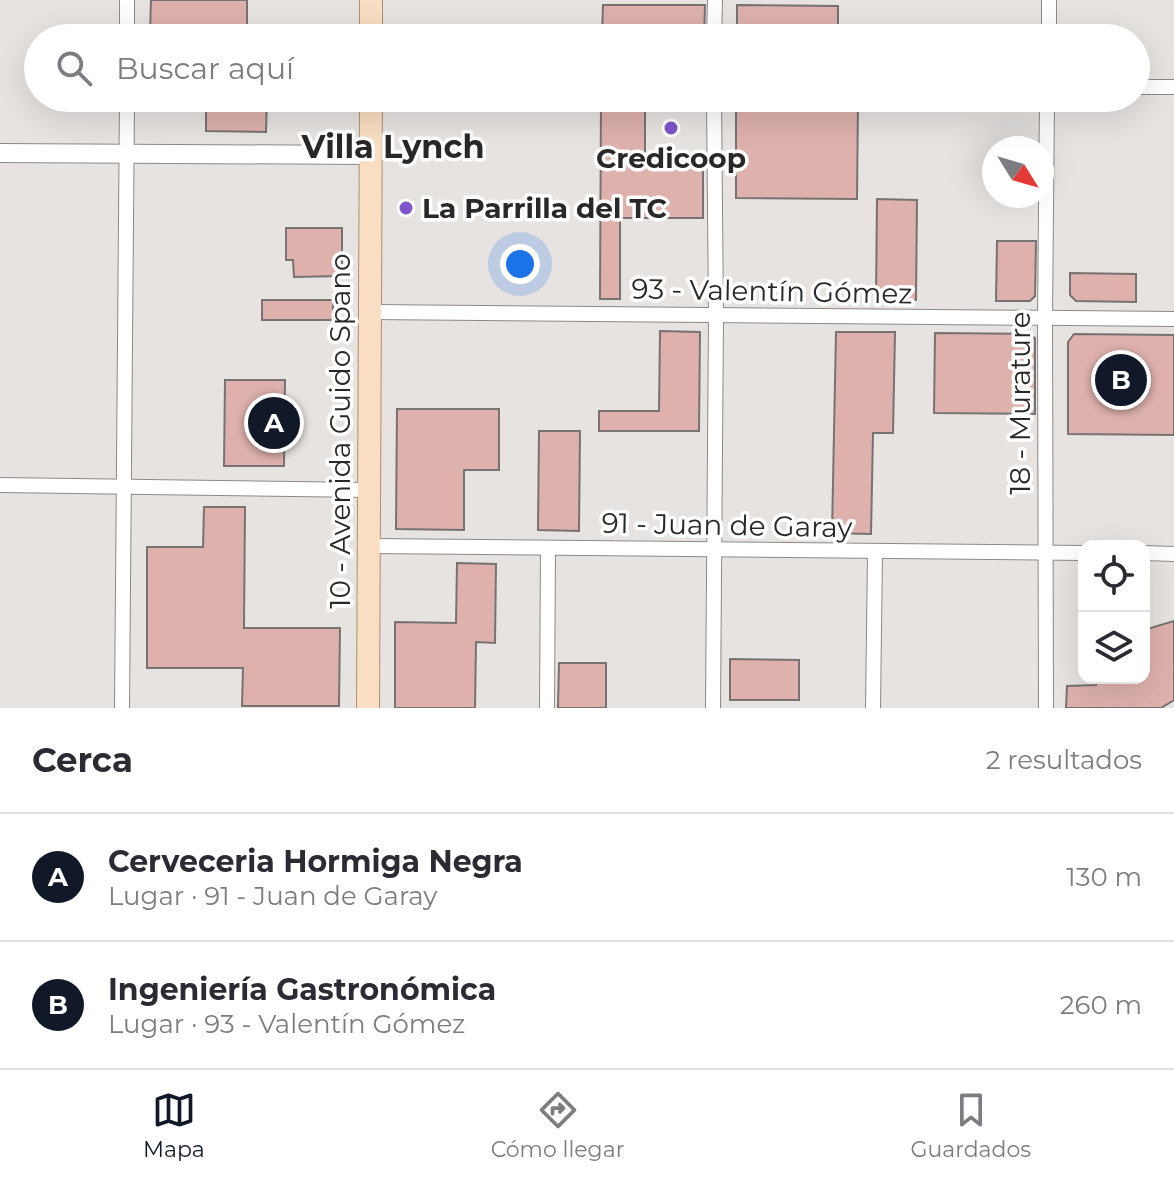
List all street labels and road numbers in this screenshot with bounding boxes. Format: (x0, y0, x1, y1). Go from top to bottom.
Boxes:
street label: 10 - Avenida Guido Spano (323, 253, 357, 609)
street label: 93 - Valentín Gómez (631, 272, 913, 310)
street label: 18 - Murature (1003, 311, 1037, 495)
street label: 91 - Juan de Garay (601, 506, 853, 544)

